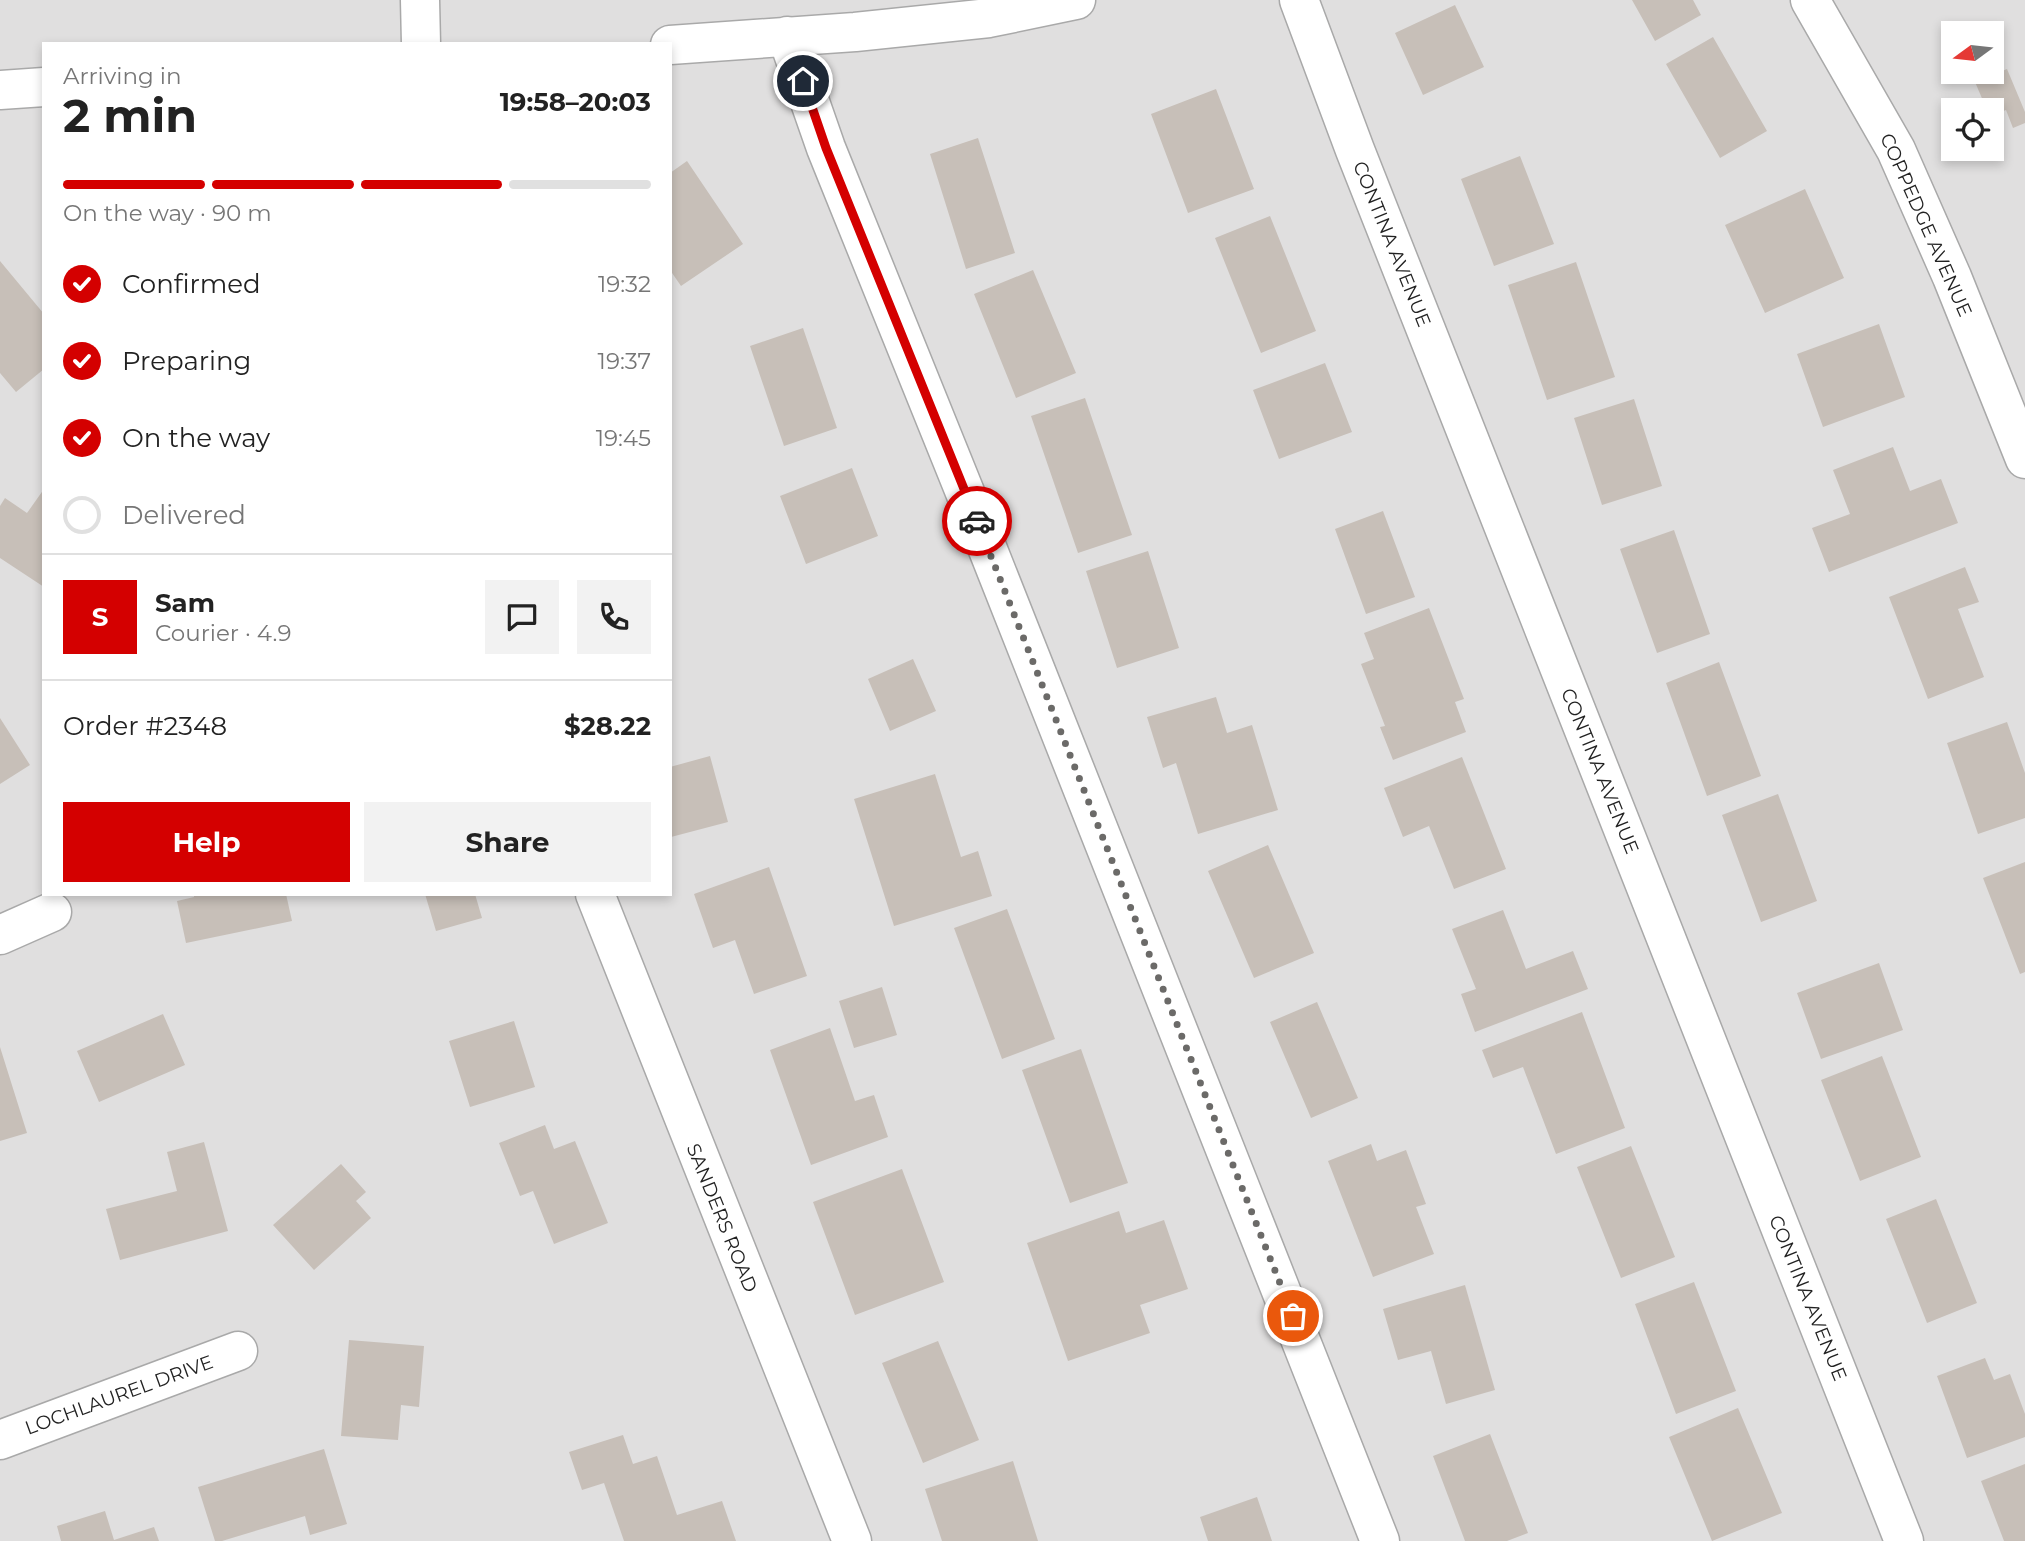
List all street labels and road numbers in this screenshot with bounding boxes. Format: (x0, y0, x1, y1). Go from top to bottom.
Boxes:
street label: COPPEDGE AVENUE (1875, 130, 1977, 320)
street label: CONTINA AVENUE (1348, 158, 1436, 330)
street label: CONTINA AVENUE (1556, 685, 1644, 857)
street label: SANDERS ROAD (682, 1140, 762, 1296)
street label: CONTINA AVENUE (1764, 1212, 1852, 1384)
street label: LOCHLAUREL DRIVE (22, 1350, 216, 1440)

